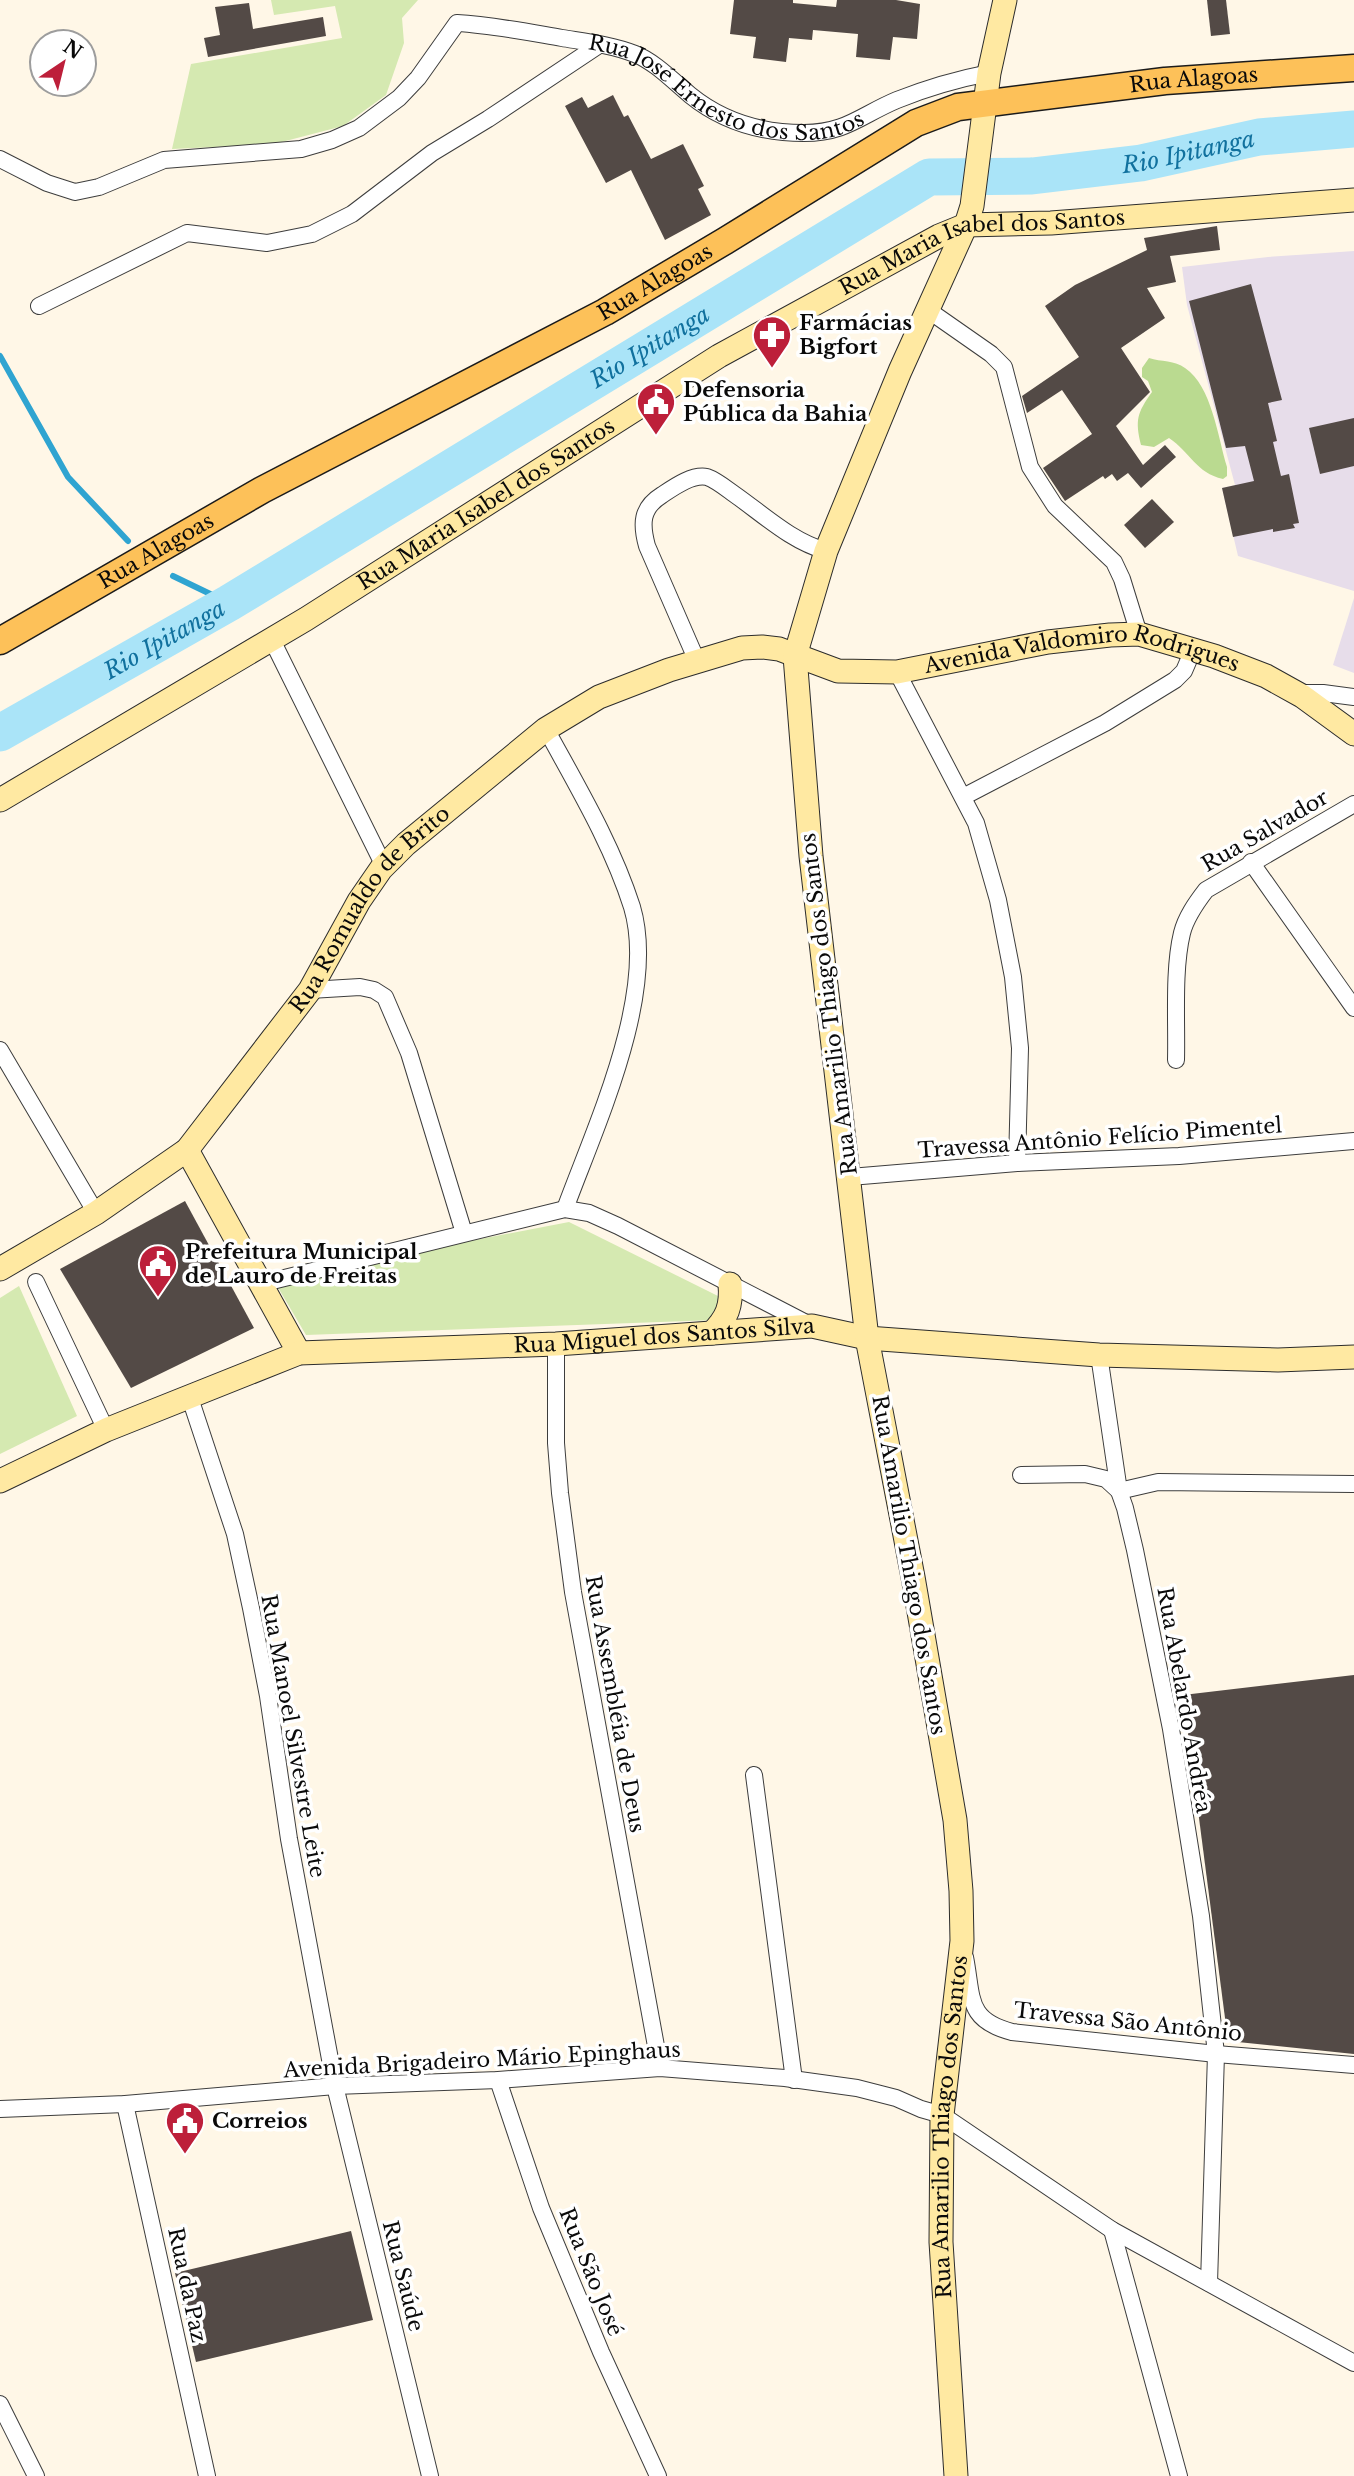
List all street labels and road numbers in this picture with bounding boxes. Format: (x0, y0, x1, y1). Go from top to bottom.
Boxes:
street label: Rua José Ernesto dos Santos (586, 29, 869, 146)
street label: Rua Alagoas (1128, 62, 1259, 98)
street label: Rua Maria Isabel dos Santos (835, 204, 1126, 301)
street label: Rua Alagoas (593, 238, 717, 326)
street label: Rua Maria Isabel dos Santos (353, 413, 620, 596)
street label: Rua Alagoas (93, 508, 218, 595)
street label: Avenida Valdomiro Rodrigues (921, 656, 1243, 682)
street label: Rua Salvador (1197, 784, 1333, 878)
street label: Rua Romualdo de Brito (284, 800, 455, 1018)
street label: Rua Amarilio Thiago dos Santos (795, 831, 863, 1177)
street label: Travessa Antônio Felício Pimentel (917, 1112, 1283, 1164)
street label: Rua Miguel dos Santos Silva (513, 1313, 816, 1358)
street label: Rua Amarilio Thiago dos Santos (866, 1393, 952, 1737)
street label: Rua Assembléia de Deus (580, 1573, 650, 1835)
street label: Rua Abelardo Andréa (1151, 1585, 1217, 1815)
street label: Rua Manoel Silvestre Leite (255, 1592, 331, 1880)
street label: Rua Amarilio Thiago dos Santos (928, 1954, 973, 2300)
street label: Travessa São Antônio (1013, 1997, 1243, 2047)
street label: Avenida Brigadeiro Mário Epinghaus (282, 2037, 681, 2083)
street label: Rua São José (553, 2204, 629, 2340)
street label: Rua Saúde (377, 2218, 429, 2334)
street label: Rua da Paz (162, 2225, 212, 2345)

